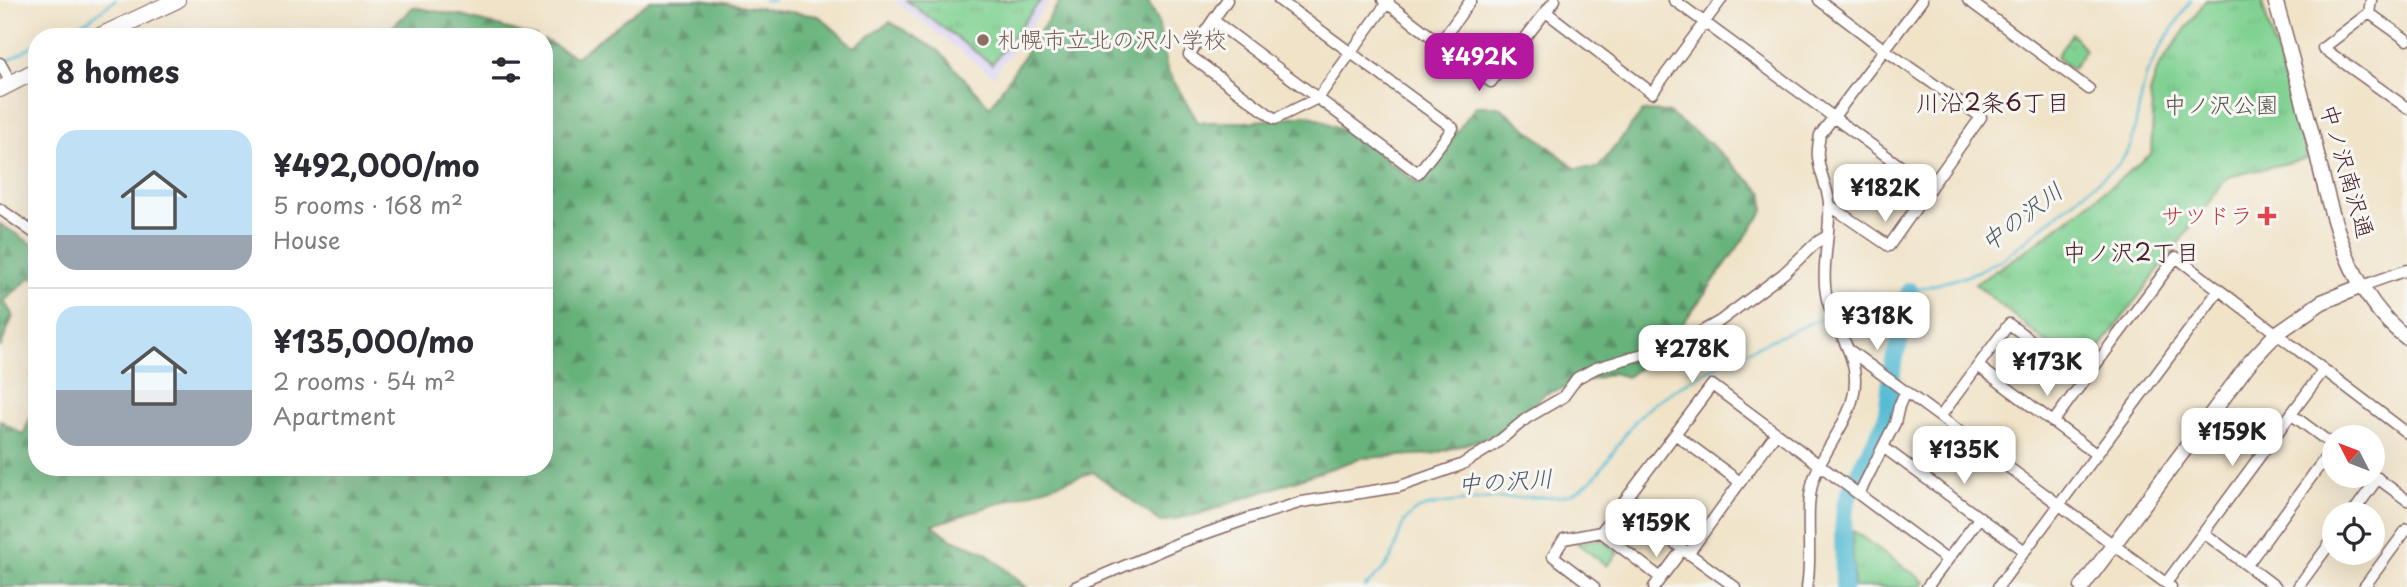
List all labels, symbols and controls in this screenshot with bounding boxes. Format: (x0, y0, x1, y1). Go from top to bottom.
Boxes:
place label: 札幌市立北の沢小学校 (997, 21, 1227, 56)
marker: 札幌市立北の沢小学校 (975, 32, 991, 48)
pin: ¥492K (1430, 34, 1528, 93)
text: ¥492K (1441, 38, 1517, 73)
text: 8 homes (56, 48, 179, 93)
icon: filters (487, 51, 525, 89)
district label: 川沿2条6丁目 (1916, 83, 2070, 119)
park label: 中ノ沢公園 (2164, 86, 2279, 121)
street label: 中ノ沢南沢通 (2313, 99, 2384, 242)
text: ¥492,000/mo (273, 142, 479, 187)
icon: home (112, 158, 196, 242)
pin: ¥182K (1836, 164, 1934, 224)
text: ¥182K (1850, 169, 1920, 204)
water label: 中の沢川 (1972, 172, 2070, 259)
text: 5 rooms · 168 m² (273, 187, 463, 222)
place label: サツドラ (2161, 197, 2253, 232)
marker: サツドラ (2259, 208, 2275, 224)
text: House (273, 222, 340, 257)
district label: 中ノ沢2丁目 (2063, 233, 2200, 269)
pin: ¥318K (1828, 292, 1926, 352)
text: ¥318K (1841, 297, 1913, 332)
text: ¥135,000/mo (273, 318, 474, 363)
pin: ¥278K (1643, 326, 1741, 385)
text: ¥278K (1655, 330, 1729, 365)
icon: home (112, 334, 196, 418)
pin: ¥173K (1998, 338, 2096, 398)
text: ¥173K (2012, 343, 2082, 378)
text: 2 rooms · 54 m² (273, 363, 456, 398)
text: Apartment (273, 398, 396, 433)
pin: ¥159K (2183, 408, 2281, 468)
text: ¥159K (2197, 413, 2267, 448)
north arrow (2322, 425, 2385, 488)
map controls (2322, 425, 2385, 565)
pin: ¥135K (1915, 426, 2013, 486)
text: ¥135K (1929, 431, 1999, 466)
water label: 中の沢川 (1456, 459, 1554, 501)
pin: ¥159K (1607, 500, 1705, 559)
button: locate (2322, 502, 2385, 565)
text: ¥159K (1621, 504, 1691, 539)

